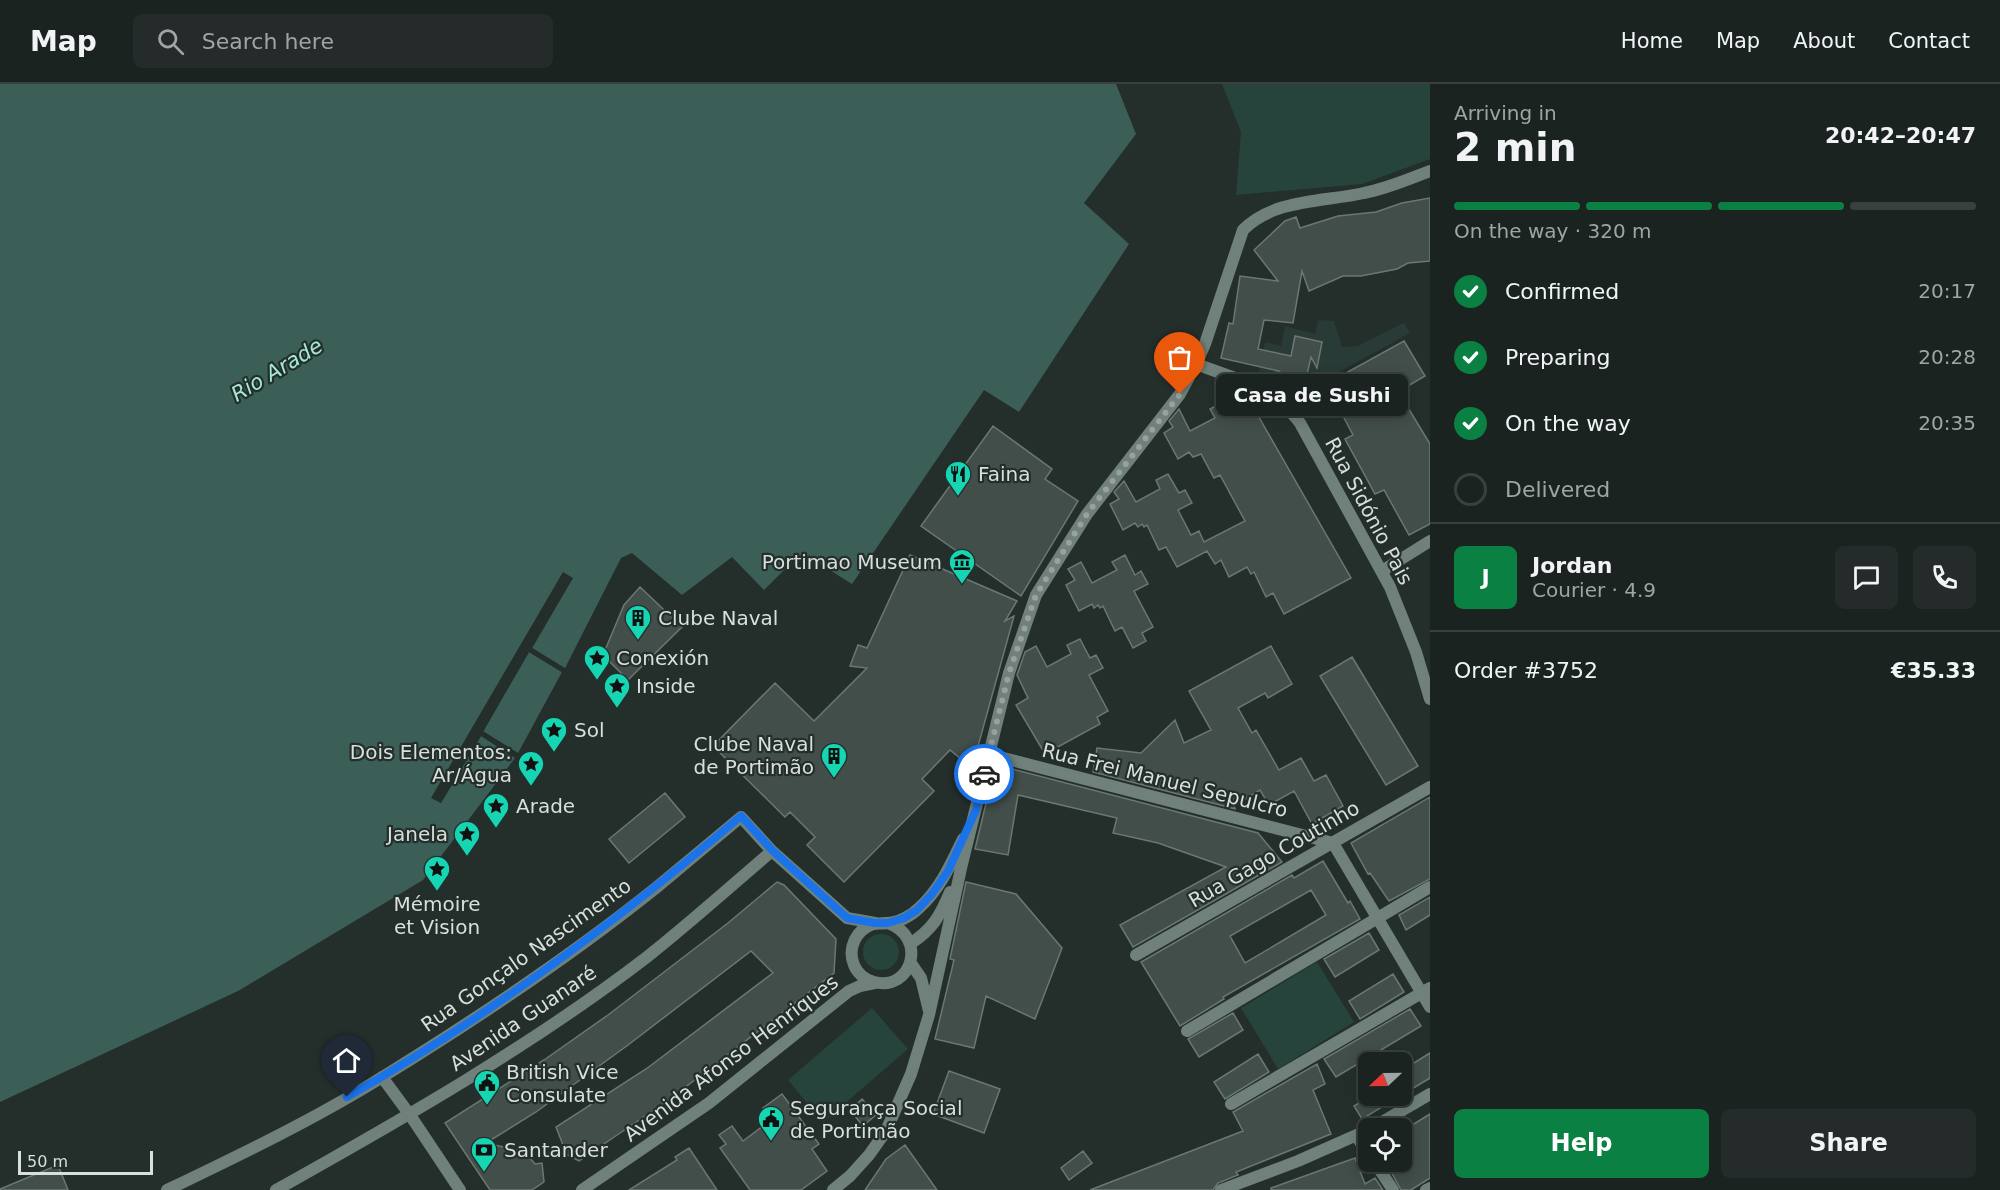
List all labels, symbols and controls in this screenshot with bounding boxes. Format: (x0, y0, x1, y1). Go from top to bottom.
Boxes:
search box (133, 14, 553, 68)
text: Map (30, 25, 97, 58)
icon: search (154, 25, 187, 58)
text: Search here (202, 29, 334, 54)
text: Home (1621, 29, 1683, 53)
text: Map (1716, 29, 1760, 53)
text: About (1793, 29, 1855, 53)
text: Contact (1888, 29, 1970, 53)
text: Arriving in (1454, 101, 1557, 125)
text: 20:42–20:47 (1825, 123, 1976, 148)
text: 2 min (1454, 125, 1576, 170)
text: On the way · 320 m (1454, 219, 1652, 243)
icon: check (1454, 275, 1487, 308)
text: Confirmed (1505, 279, 1619, 304)
text: 20:17 (1918, 279, 1976, 303)
pin (1154, 332, 1205, 394)
water label: Rio Arade (227, 333, 327, 407)
icon: bag (1163, 341, 1196, 374)
icon: check (1454, 341, 1487, 374)
text: Preparing (1505, 345, 1611, 370)
text: 20:28 (1918, 345, 1976, 369)
callout: Casa de Sushi (1216, 373, 1408, 415)
text: Casa de Sushi (1233, 383, 1391, 407)
icon: check (1454, 407, 1487, 440)
text: On the way (1505, 411, 1631, 436)
text: 20:35 (1918, 411, 1976, 435)
street label: Rua Sidónio Pais (1320, 433, 1418, 589)
restaurant icon: Faina (943, 459, 973, 497)
place label: Faina (978, 462, 1030, 486)
text: Delivered (1505, 477, 1610, 502)
button: chat (1835, 546, 1898, 609)
button: phone (1913, 546, 1976, 609)
museum icon: Portimao Museum (947, 547, 977, 585)
place label: Portimao Museum (762, 550, 942, 574)
text: Jordan (1532, 553, 1612, 578)
text: J (1481, 565, 1490, 590)
text: Courier · 4.9 (1532, 578, 1656, 602)
building icon: Clube Naval (623, 603, 653, 641)
place label: Clube Naval (658, 606, 778, 630)
place icon: Conexión (582, 643, 612, 681)
place label: Conexión (616, 646, 709, 670)
text: Order #3752 (1454, 658, 1598, 683)
text: €35.33 (1891, 658, 1976, 683)
place icon: Inside (602, 671, 632, 709)
place label: Inside (636, 674, 696, 698)
place icon: Sol (539, 715, 569, 753)
place label: Sol (574, 718, 605, 742)
place label: Clube Naval de Portimão (693, 732, 814, 779)
street label: Rua Frei Manuel Sepulcro (1040, 738, 1290, 822)
place label: Dois Elementos: Ar/Água (350, 740, 512, 787)
building icon: Clube Naval de Portimão (819, 741, 849, 779)
courier (954, 744, 1014, 804)
place icon: Dois Elementos: Ar/Água (516, 749, 546, 787)
icon: car (968, 758, 1001, 791)
place icon: Arade (481, 791, 511, 829)
place label: Arade (516, 794, 575, 818)
street label: Rua Gago Coutinho (1184, 795, 1364, 913)
place icon: Janela (452, 819, 482, 857)
place label: Janela (385, 822, 448, 846)
place icon: Mémoire et Vision (422, 854, 452, 892)
street label: Rua Gonçalo Nascimento (416, 873, 636, 1037)
place label: Mémoire et Vision (394, 892, 480, 939)
street label: Avenida Guanaré (445, 960, 601, 1076)
street label: Avenida Afonso Henriques (619, 970, 843, 1146)
pin (321, 1035, 372, 1097)
icon: home (330, 1044, 363, 1077)
north arrow (1358, 1052, 1412, 1106)
map controls (1358, 1052, 1412, 1172)
place label: British Vice Consulate (506, 1060, 618, 1107)
public building icon: British Vice Consulate (472, 1068, 502, 1106)
place label: Segurança Social de Portimão (790, 1096, 962, 1143)
public building icon: Segurança Social de Portimão (756, 1104, 786, 1142)
button: Help (1454, 1109, 1709, 1178)
button: Share (1721, 1109, 1976, 1178)
button: locate (1358, 1118, 1412, 1172)
bank icon: Santander (469, 1135, 499, 1173)
place label: Santander (504, 1138, 608, 1162)
scale bar (18, 1148, 153, 1176)
text: 50 m (27, 1152, 68, 1171)

